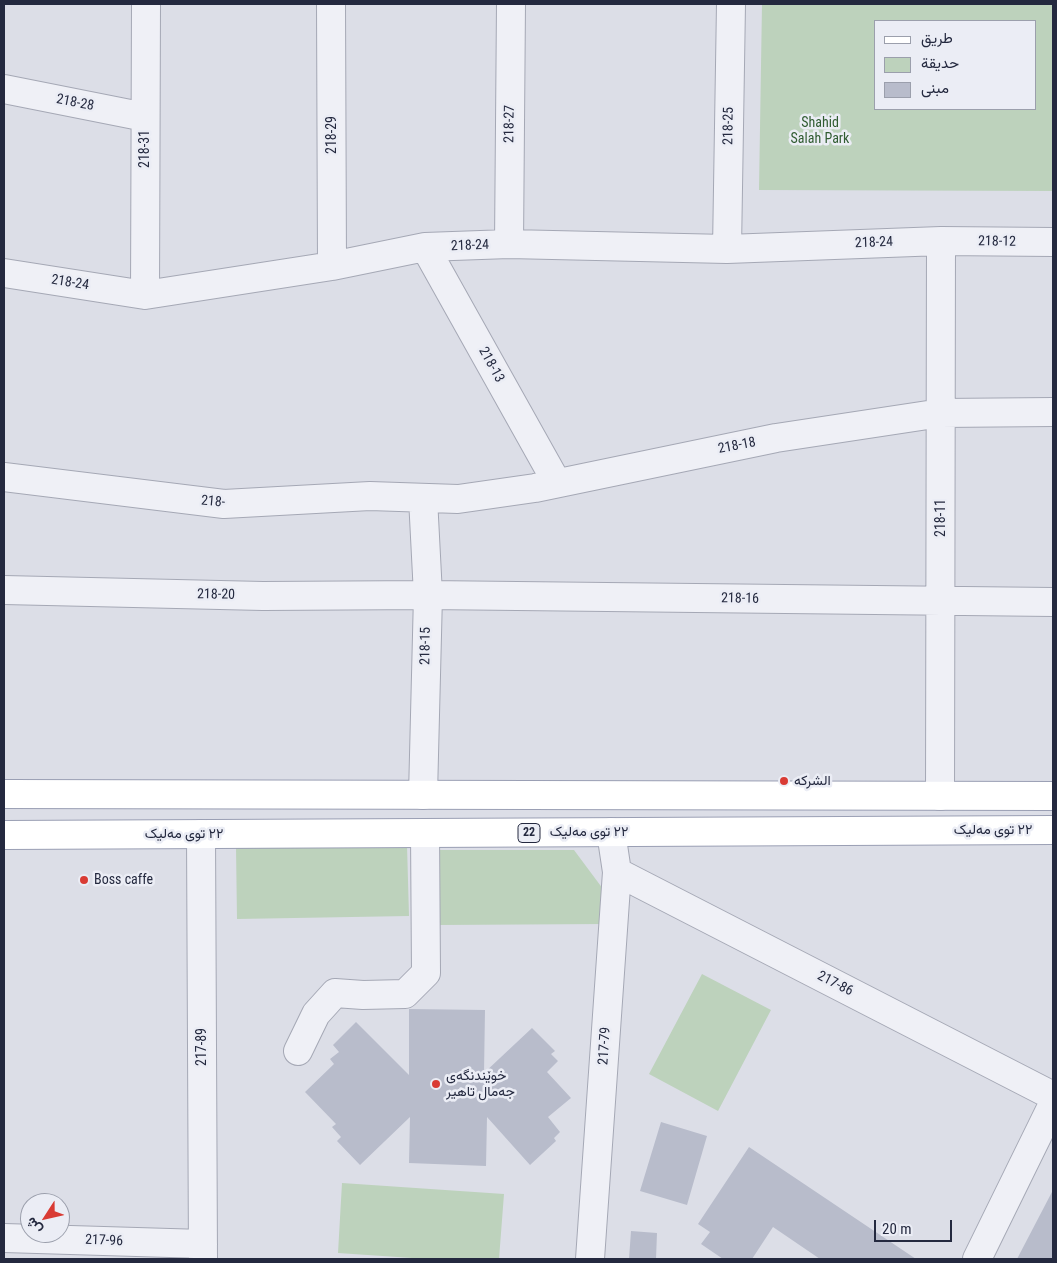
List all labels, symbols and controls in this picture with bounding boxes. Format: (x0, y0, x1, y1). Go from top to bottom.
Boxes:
legend (874, 20, 1037, 110)
text: طريق (921, 29, 953, 47)
text: حديقة (921, 54, 959, 72)
text: مبنى (921, 79, 949, 97)
street label: 218-28 (55, 91, 95, 115)
street label: 218-27 (501, 105, 519, 143)
street label: 218-25 (720, 107, 738, 145)
park label: Shahid Salah Park (791, 115, 849, 148)
street label: 218-29 (324, 116, 340, 154)
street label: 218-31 (137, 130, 153, 168)
street label: 218-12 (978, 233, 1016, 251)
street label: 218-24 (855, 234, 893, 252)
street label: 218-24 (451, 237, 489, 255)
street label: 218-24 (50, 272, 90, 294)
street label: 218-13 (474, 344, 508, 386)
street label: 218-18 (717, 434, 757, 458)
street label: 218- (200, 493, 226, 511)
street label: 218-11 (933, 499, 949, 537)
street label: 218-20 (197, 586, 235, 604)
street label: 218-16 (721, 590, 759, 608)
street label: 218-15 (417, 627, 435, 665)
place label: الشركه (794, 773, 831, 789)
marker: الشركه (778, 775, 790, 787)
street label: ٢٢ توی مەلیک (954, 822, 1032, 838)
road number: 22 (518, 824, 540, 842)
street label: ٢٢ توی مەلیک (550, 824, 628, 840)
street label: ٢٢ توی مەلیک (145, 826, 223, 842)
place label: Boss caffe (94, 872, 153, 888)
marker: Boss caffe (78, 874, 90, 886)
street label: 217-86 (814, 968, 856, 1000)
street label: 217-79 (595, 1026, 615, 1066)
street label: 217-89 (194, 1028, 210, 1066)
place label: خوێندنگەی جەمال تاهیر (446, 1068, 515, 1100)
marker: خوێندنگەی جەمال تاهیر (430, 1078, 442, 1090)
north arrow (20, 1193, 70, 1243)
scale bar (877, 1210, 954, 1242)
text: ش (22, 1215, 45, 1238)
text: 20 m (882, 1220, 912, 1238)
street label: 217-96 (85, 1232, 123, 1250)

